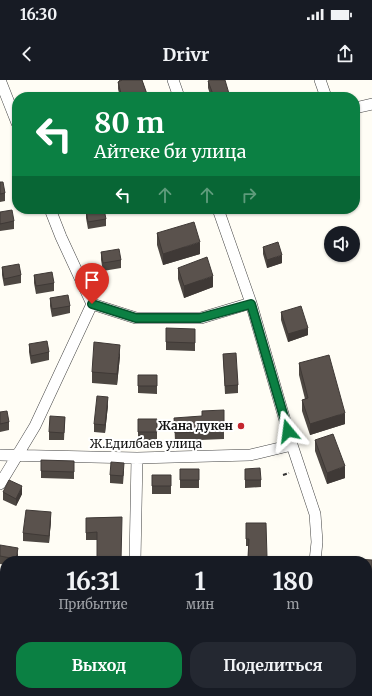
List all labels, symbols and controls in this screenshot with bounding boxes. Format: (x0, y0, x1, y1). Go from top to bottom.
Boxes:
text: 16:30 (20, 5, 57, 24)
icon: back (16, 43, 38, 65)
text: Drivr (163, 43, 209, 66)
icon: share (334, 43, 356, 65)
text: 80 m (94, 105, 165, 141)
icon: left (28, 108, 80, 160)
text: Айтеке би улица (94, 140, 246, 163)
icon: left (112, 184, 134, 206)
icon: ahead (154, 184, 176, 206)
icon: ahead (196, 184, 218, 206)
icon: right (238, 184, 260, 206)
map controls (324, 226, 360, 262)
button: sound (324, 226, 360, 262)
pin (75, 263, 109, 304)
icon: arrive (81, 269, 103, 291)
position arrow (267, 410, 309, 452)
place label: Жана дукен (158, 418, 234, 433)
marker: Жана дукен (236, 421, 246, 431)
street label: Ж.Едилбаев улица (90, 436, 203, 451)
text: 16:31 (66, 566, 120, 597)
text: 1 (194, 566, 206, 597)
text: 180 (273, 566, 314, 597)
text: Прибытие (58, 596, 127, 613)
text: мин (186, 596, 214, 613)
text: m (287, 596, 300, 613)
button: Выход (16, 642, 182, 688)
button: Поделиться (190, 642, 356, 688)

